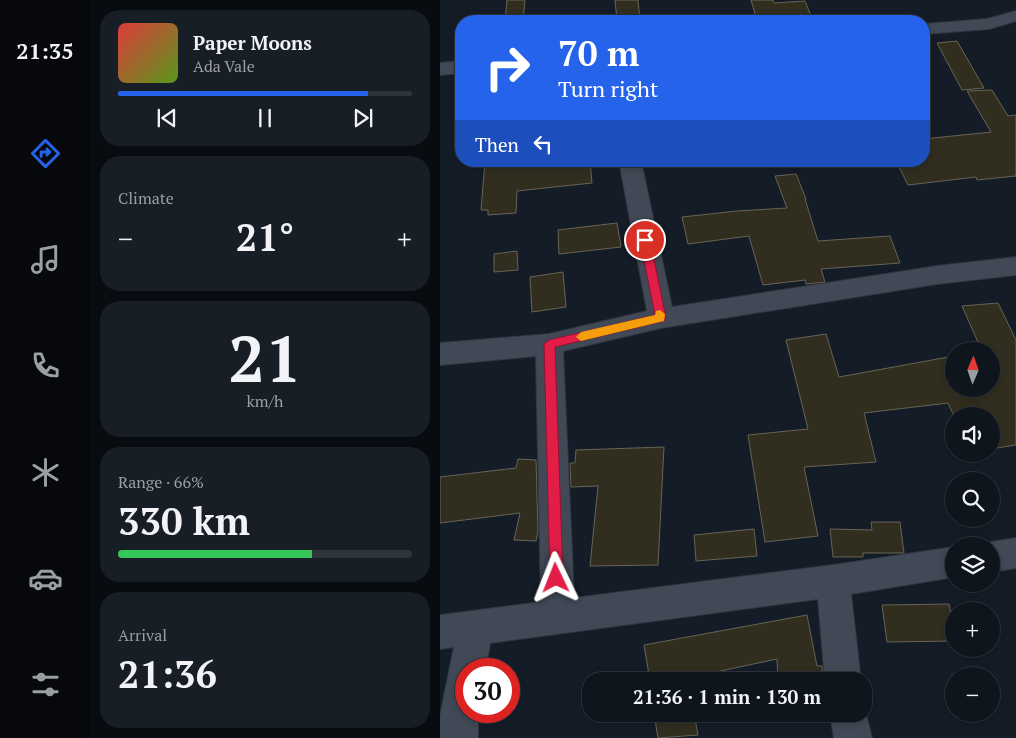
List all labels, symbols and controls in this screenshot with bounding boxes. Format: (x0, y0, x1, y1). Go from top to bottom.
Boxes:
text: Paper Moons (193, 30, 312, 55)
text: 70 m (558, 30, 639, 76)
icon: right (475, 35, 540, 100)
text: 21:35 (16, 36, 74, 65)
text: Ada Vale (193, 55, 255, 77)
text: Turn right (558, 74, 658, 103)
icon: previous (153, 104, 181, 132)
icon: pause (251, 104, 279, 132)
icon: next (349, 104, 377, 132)
icon: left (529, 130, 557, 158)
text: Then (475, 132, 519, 157)
icon: directions (28, 136, 63, 171)
text: Climate (118, 187, 174, 209)
text: 21° (236, 212, 294, 262)
pin (624, 219, 666, 261)
text: − (118, 220, 133, 257)
text: + (397, 220, 412, 257)
icon: arrive (631, 226, 659, 254)
icon: music (28, 242, 63, 277)
text: 21 (228, 314, 302, 401)
north arrow (945, 342, 1000, 398)
map controls (945, 342, 1000, 722)
icon: phone (28, 348, 63, 383)
text: km/h (247, 390, 283, 412)
button: sound (945, 407, 1000, 462)
icon: climate (28, 455, 63, 490)
text: Range · 66% (118, 471, 204, 493)
button: search (945, 472, 1000, 527)
text: 330 km (118, 496, 250, 546)
button: layers (945, 537, 1000, 592)
position arrow (529, 551, 581, 603)
icon: car (28, 561, 63, 596)
button: + (945, 602, 1000, 657)
text: Arrival (118, 624, 167, 646)
text: 21:36 (118, 649, 217, 699)
speed limit sign: 30 (455, 658, 520, 723)
icon: filters (28, 667, 63, 702)
button: − (945, 667, 1000, 722)
text: 21:36 · 1 min · 130 m (633, 684, 821, 709)

